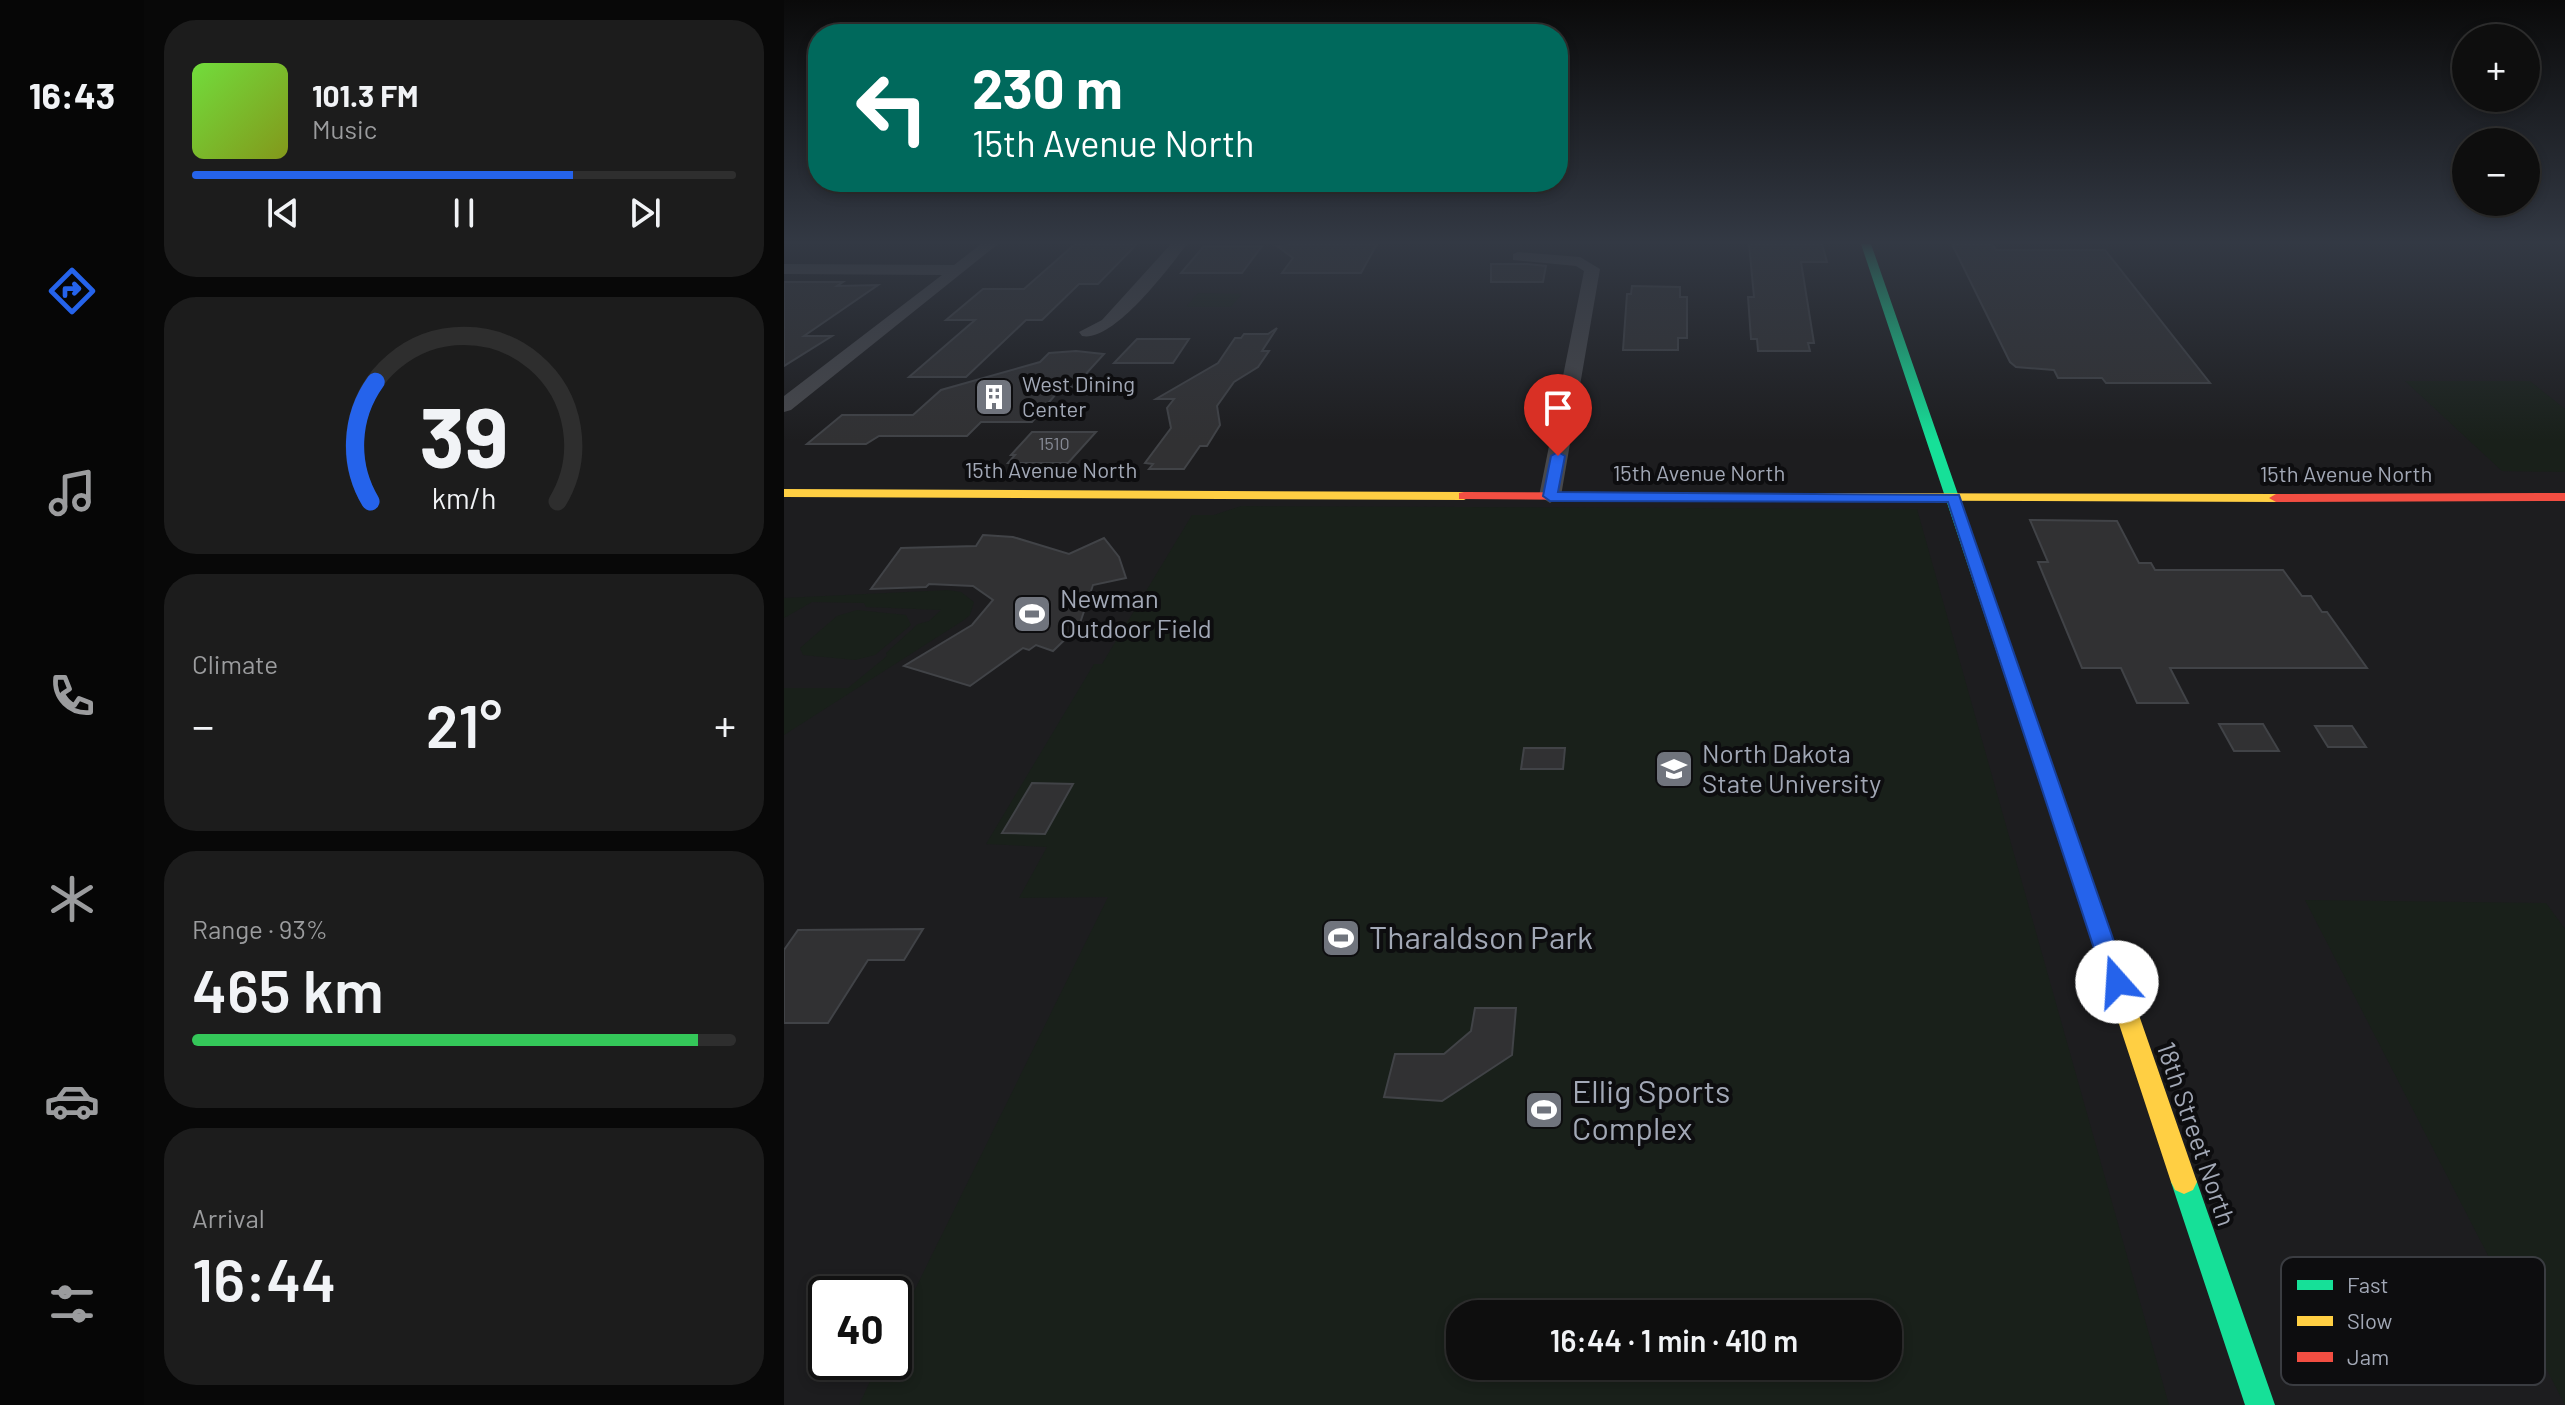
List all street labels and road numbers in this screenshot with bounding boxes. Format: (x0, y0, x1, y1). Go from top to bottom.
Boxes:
street label: 15th Avenue North (965, 456, 1137, 482)
street label: 15th Avenue North (1613, 459, 1785, 485)
street label: 15th Avenue North (2260, 460, 2432, 486)
street label: 18th Street North (2151, 1037, 2243, 1230)

